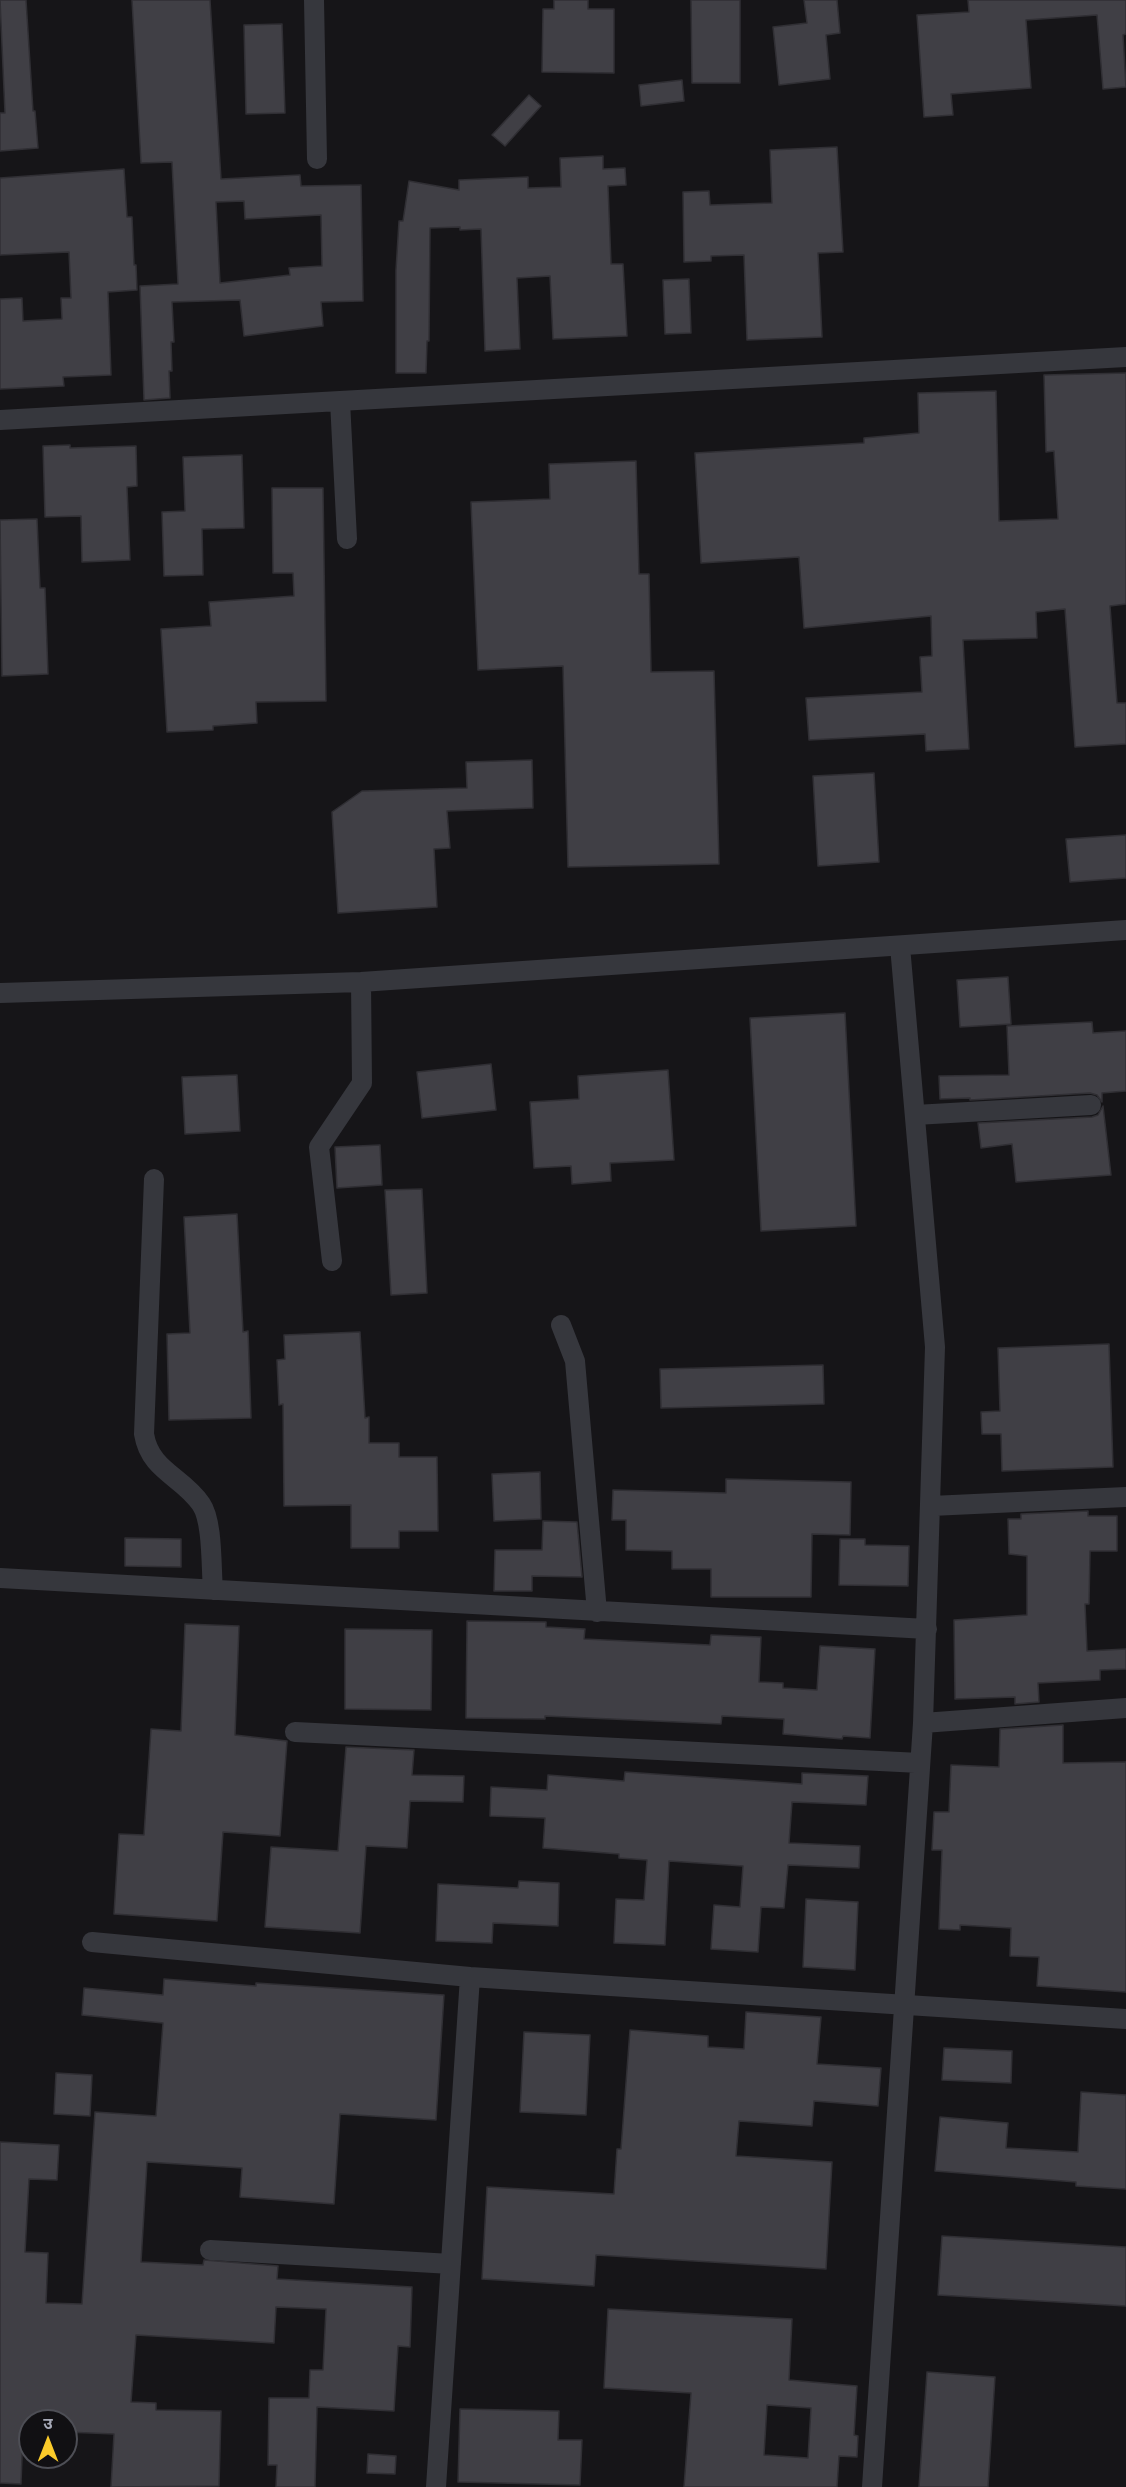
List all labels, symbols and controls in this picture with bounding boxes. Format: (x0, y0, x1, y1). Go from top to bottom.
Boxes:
north arrow (18, 2409, 78, 2469)
text: उ (43, 2411, 53, 2435)

